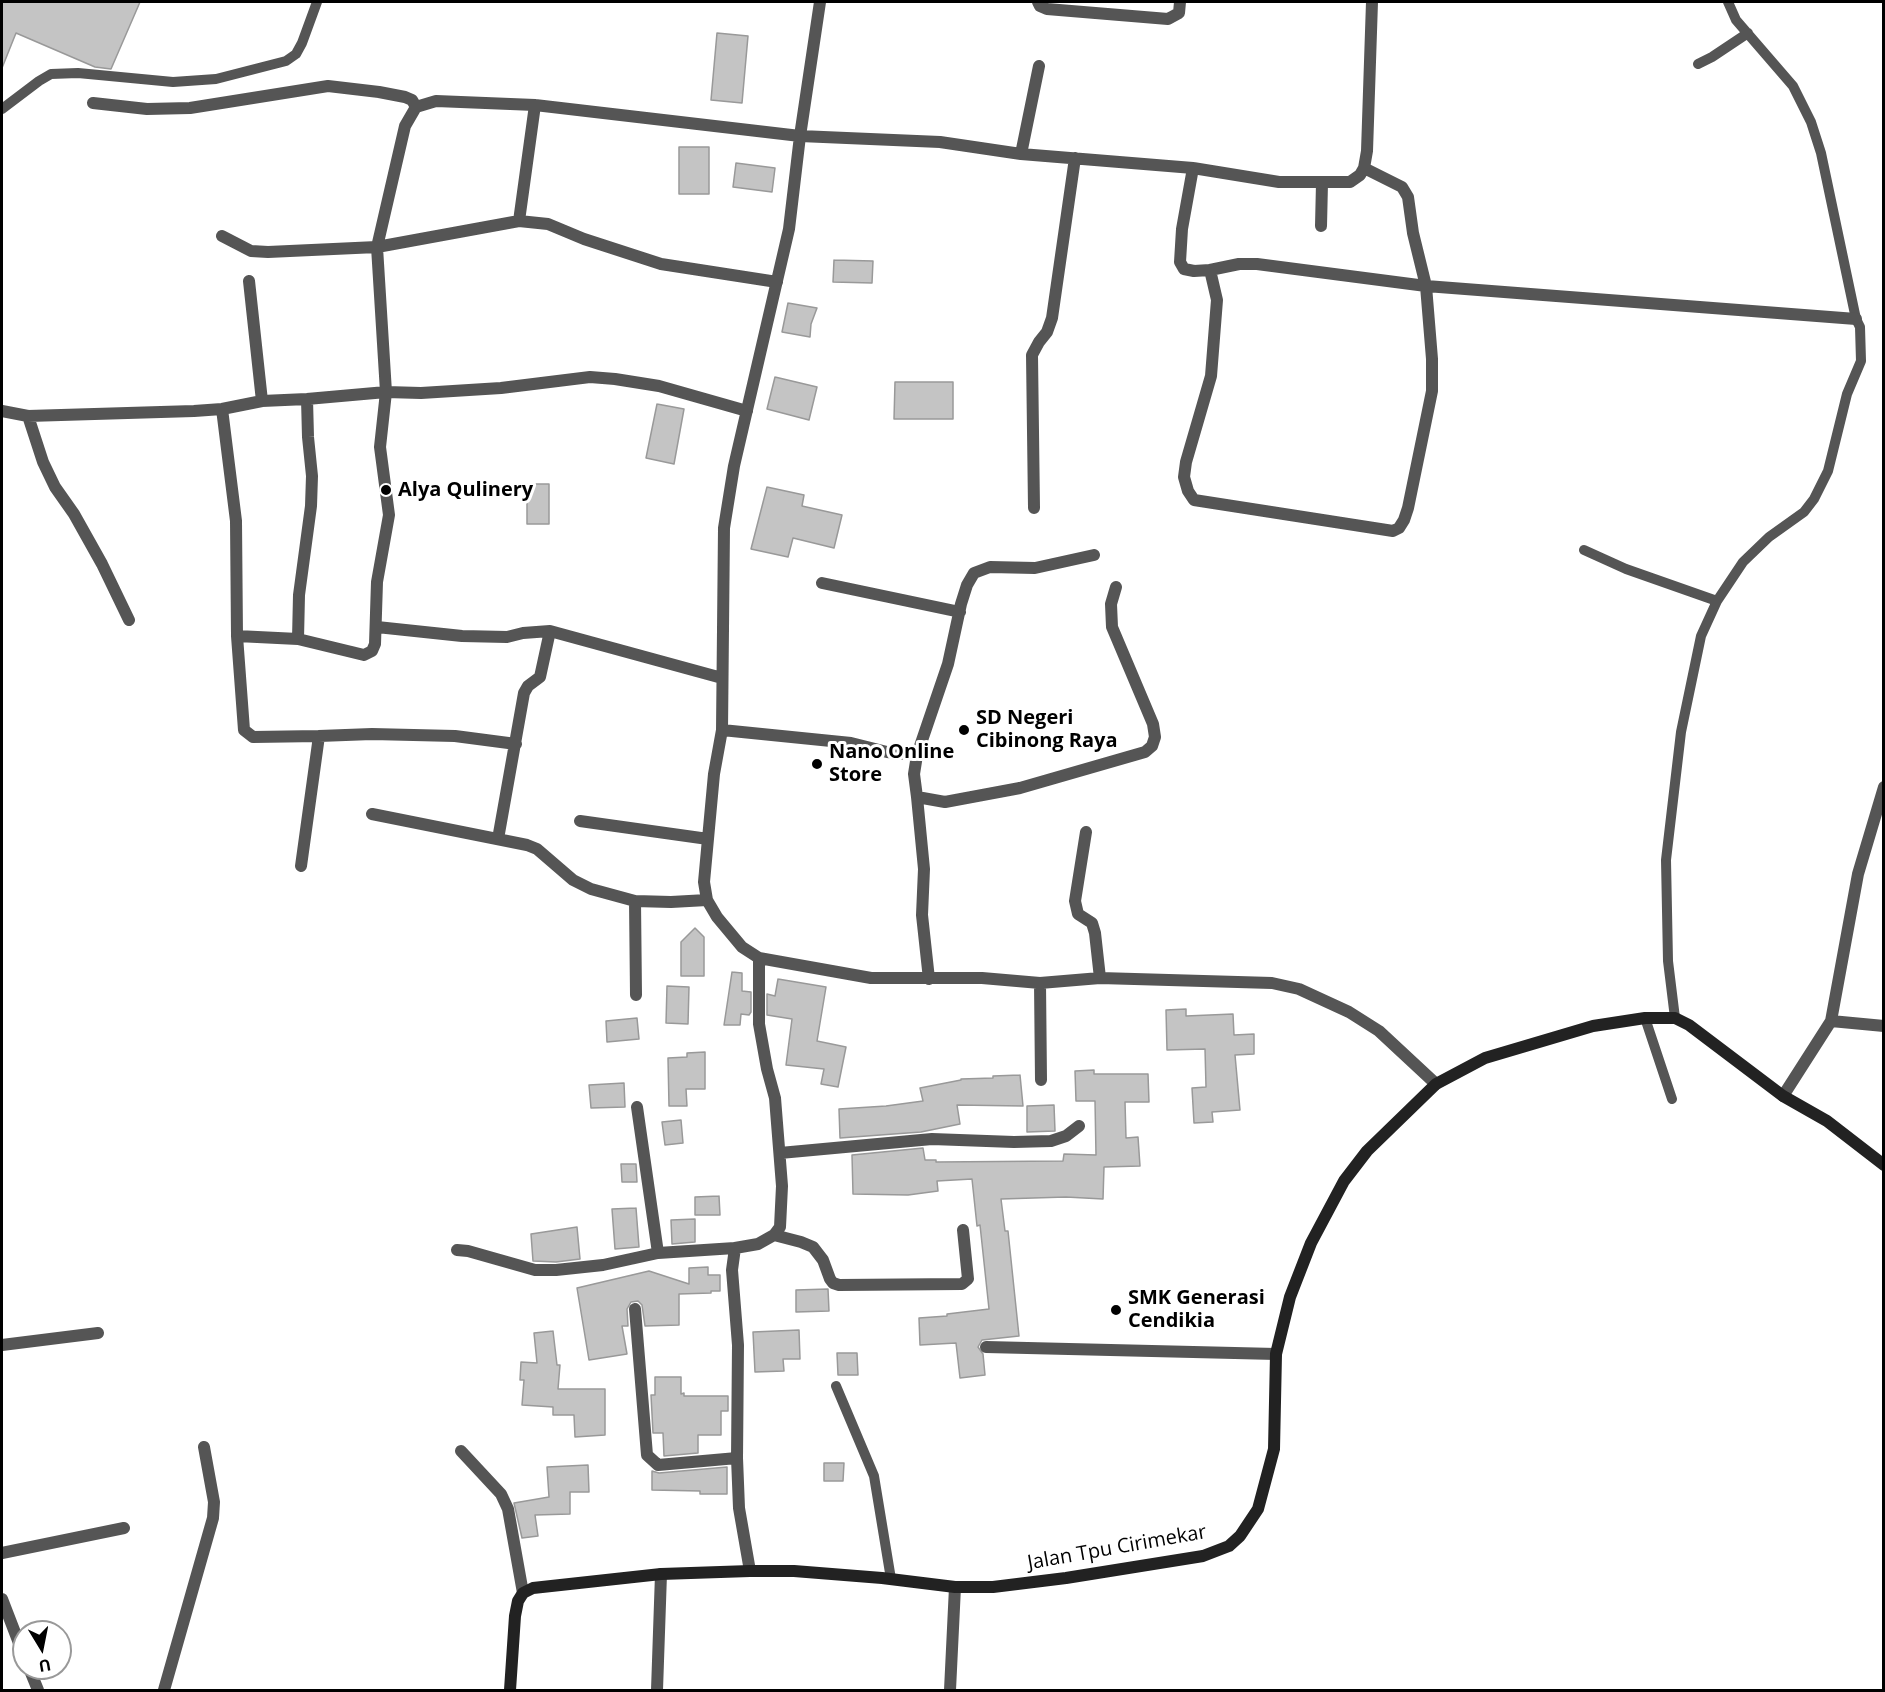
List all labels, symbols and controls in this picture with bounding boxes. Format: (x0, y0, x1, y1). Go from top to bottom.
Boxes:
place label: Alya Qulinery (398, 478, 533, 502)
marker: Alya Qulinery (379, 483, 393, 497)
place label: SD Negeri Cibinong Raya (976, 706, 1118, 753)
marker: SD Negeri Cibinong Raya (957, 723, 971, 737)
place label: Nano Online Store (829, 740, 954, 787)
marker: Nano Online Store (810, 757, 824, 771)
place label: SMK Generasi Cendikia (1128, 1286, 1265, 1333)
marker: SMK Generasi Cendikia (1109, 1303, 1123, 1317)
street label: Jalan Tpu Cirimekar (1026, 1520, 1208, 1576)
north arrow (12, 1620, 72, 1680)
text: U (37, 1654, 53, 1678)

